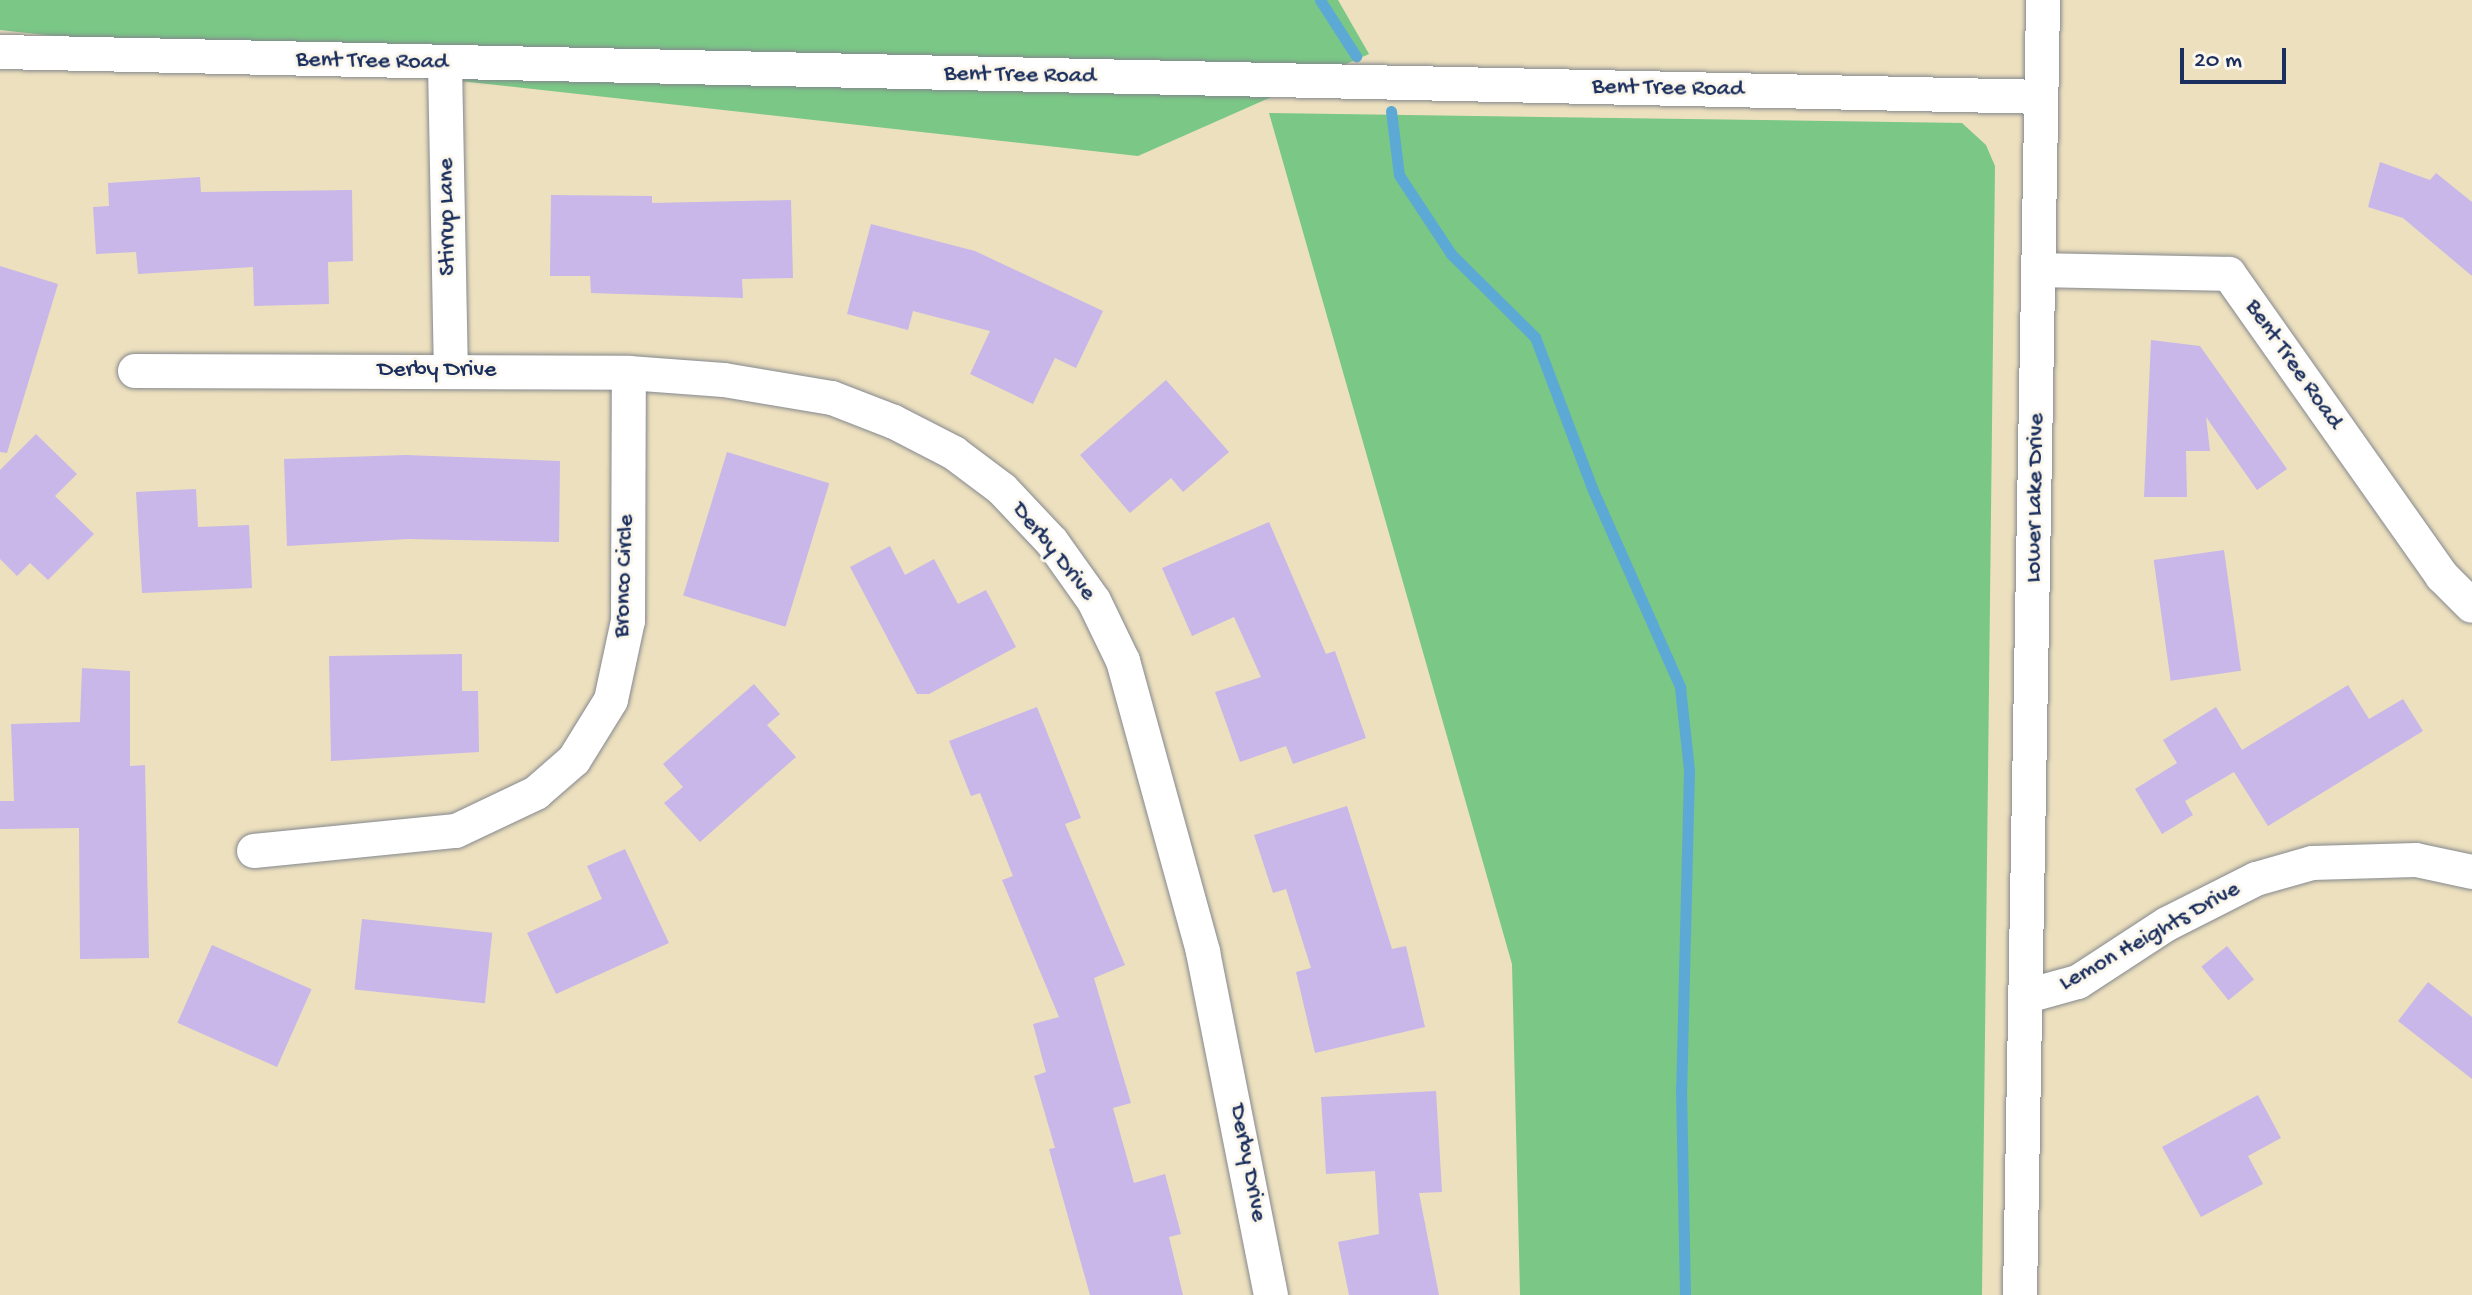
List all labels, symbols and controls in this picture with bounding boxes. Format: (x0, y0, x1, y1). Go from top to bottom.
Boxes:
scale bar (2184, 32, 2290, 82)
street label: Bent Tree Road (296, 46, 448, 78)
text: 20 m (2194, 47, 2242, 76)
street label: Bent Tree Road (944, 60, 1096, 92)
street label: Bent Tree Road (1592, 73, 1744, 105)
street label: Stirrup Lane (433, 158, 463, 276)
street label: Bent Tree Road (2238, 294, 2348, 436)
street label: Derby Drive (377, 357, 497, 385)
street label: Lower Lake Drive (2020, 413, 2052, 583)
street label: Derby Drive (1004, 497, 1102, 607)
street label: Bronco Circle (608, 514, 642, 638)
street label: Lemon Heights Drive (2055, 875, 2245, 999)
street label: Derby Drive (1222, 1102, 1272, 1224)

